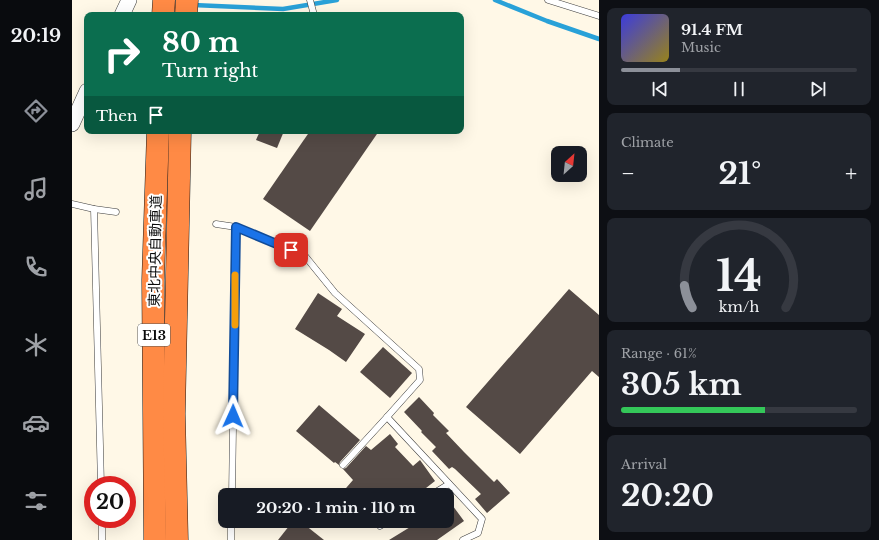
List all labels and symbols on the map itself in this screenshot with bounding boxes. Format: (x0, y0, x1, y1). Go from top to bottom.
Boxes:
north arrow (551, 146, 587, 182)
street label: 東北中央自動車道 (145, 195, 165, 307)
pin (274, 233, 308, 267)
road number: E13 (138, 324, 170, 346)
position arrow (212, 395, 254, 437)
speed limit sign: 20 (84, 476, 136, 528)

